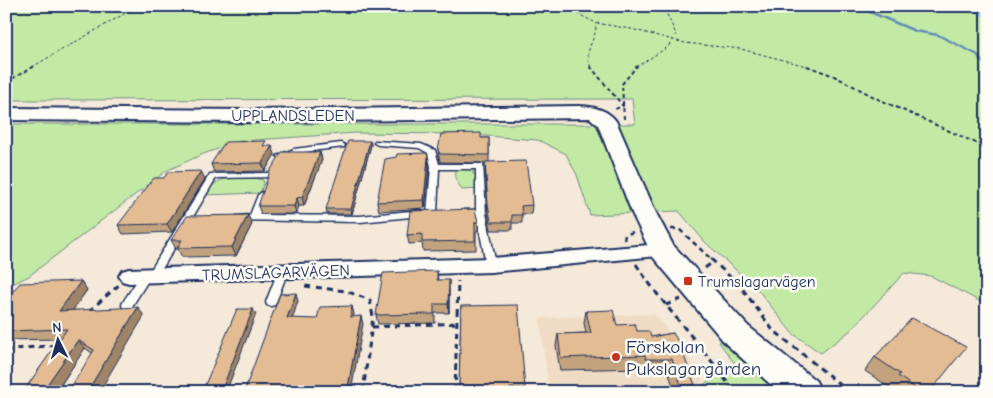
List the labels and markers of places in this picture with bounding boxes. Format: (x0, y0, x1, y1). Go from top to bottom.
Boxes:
place label: Trumslagarvägen (698, 273, 816, 291)
marker: Trumslagarvägen (682, 275, 694, 287)
place label: Förskolan Pukslagargården (626, 336, 761, 380)
marker: Förskolan Pukslagargården (610, 351, 622, 363)

